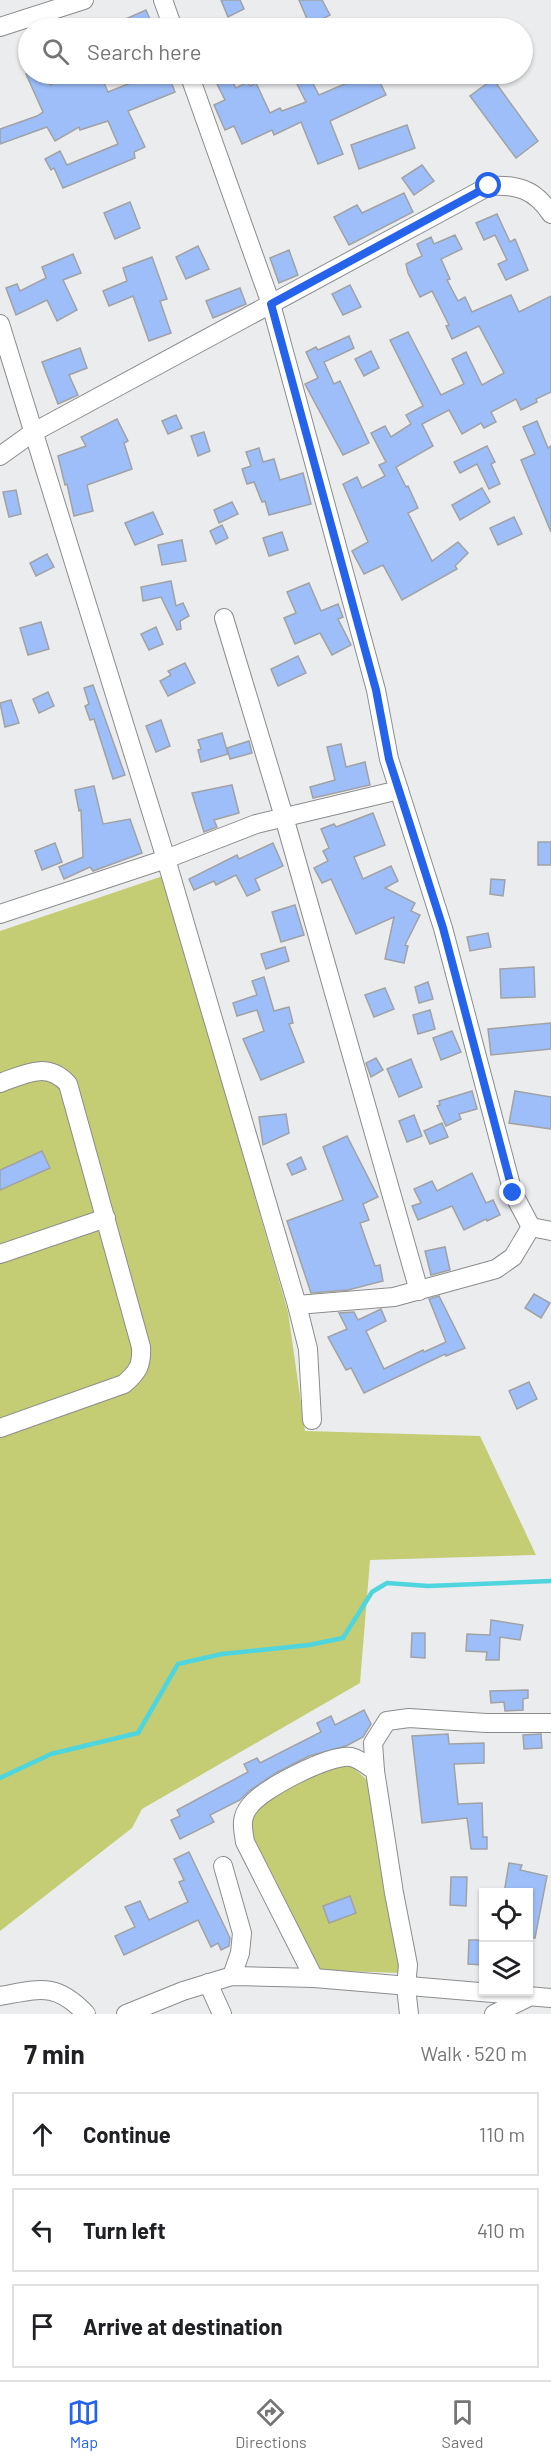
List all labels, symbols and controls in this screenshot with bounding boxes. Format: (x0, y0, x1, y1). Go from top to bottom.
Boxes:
search box (18, 18, 533, 84)
icon: search (39, 35, 72, 68)
text: Search here (87, 38, 201, 64)
route start (475, 172, 501, 198)
route end (499, 1179, 525, 1205)
map controls (479, 1888, 533, 1996)
button: locate (479, 1888, 533, 1942)
button: layers (479, 1942, 533, 1996)
text: 7 min (24, 2038, 85, 2069)
text: Walk · 520 m (421, 2041, 527, 2065)
icon: ahead (26, 2118, 59, 2151)
text: Continue (83, 2121, 171, 2147)
text: 110 m (479, 2122, 525, 2146)
icon: left (26, 2214, 59, 2247)
text: Turn left (83, 2217, 166, 2243)
text: 410 m (477, 2218, 525, 2242)
icon: arrive (26, 2310, 59, 2343)
text: Arrive at destination (83, 2313, 282, 2339)
tab: Map (67, 2396, 100, 2451)
tab: Directions (235, 2396, 307, 2451)
tab: Saved (442, 2396, 484, 2451)

